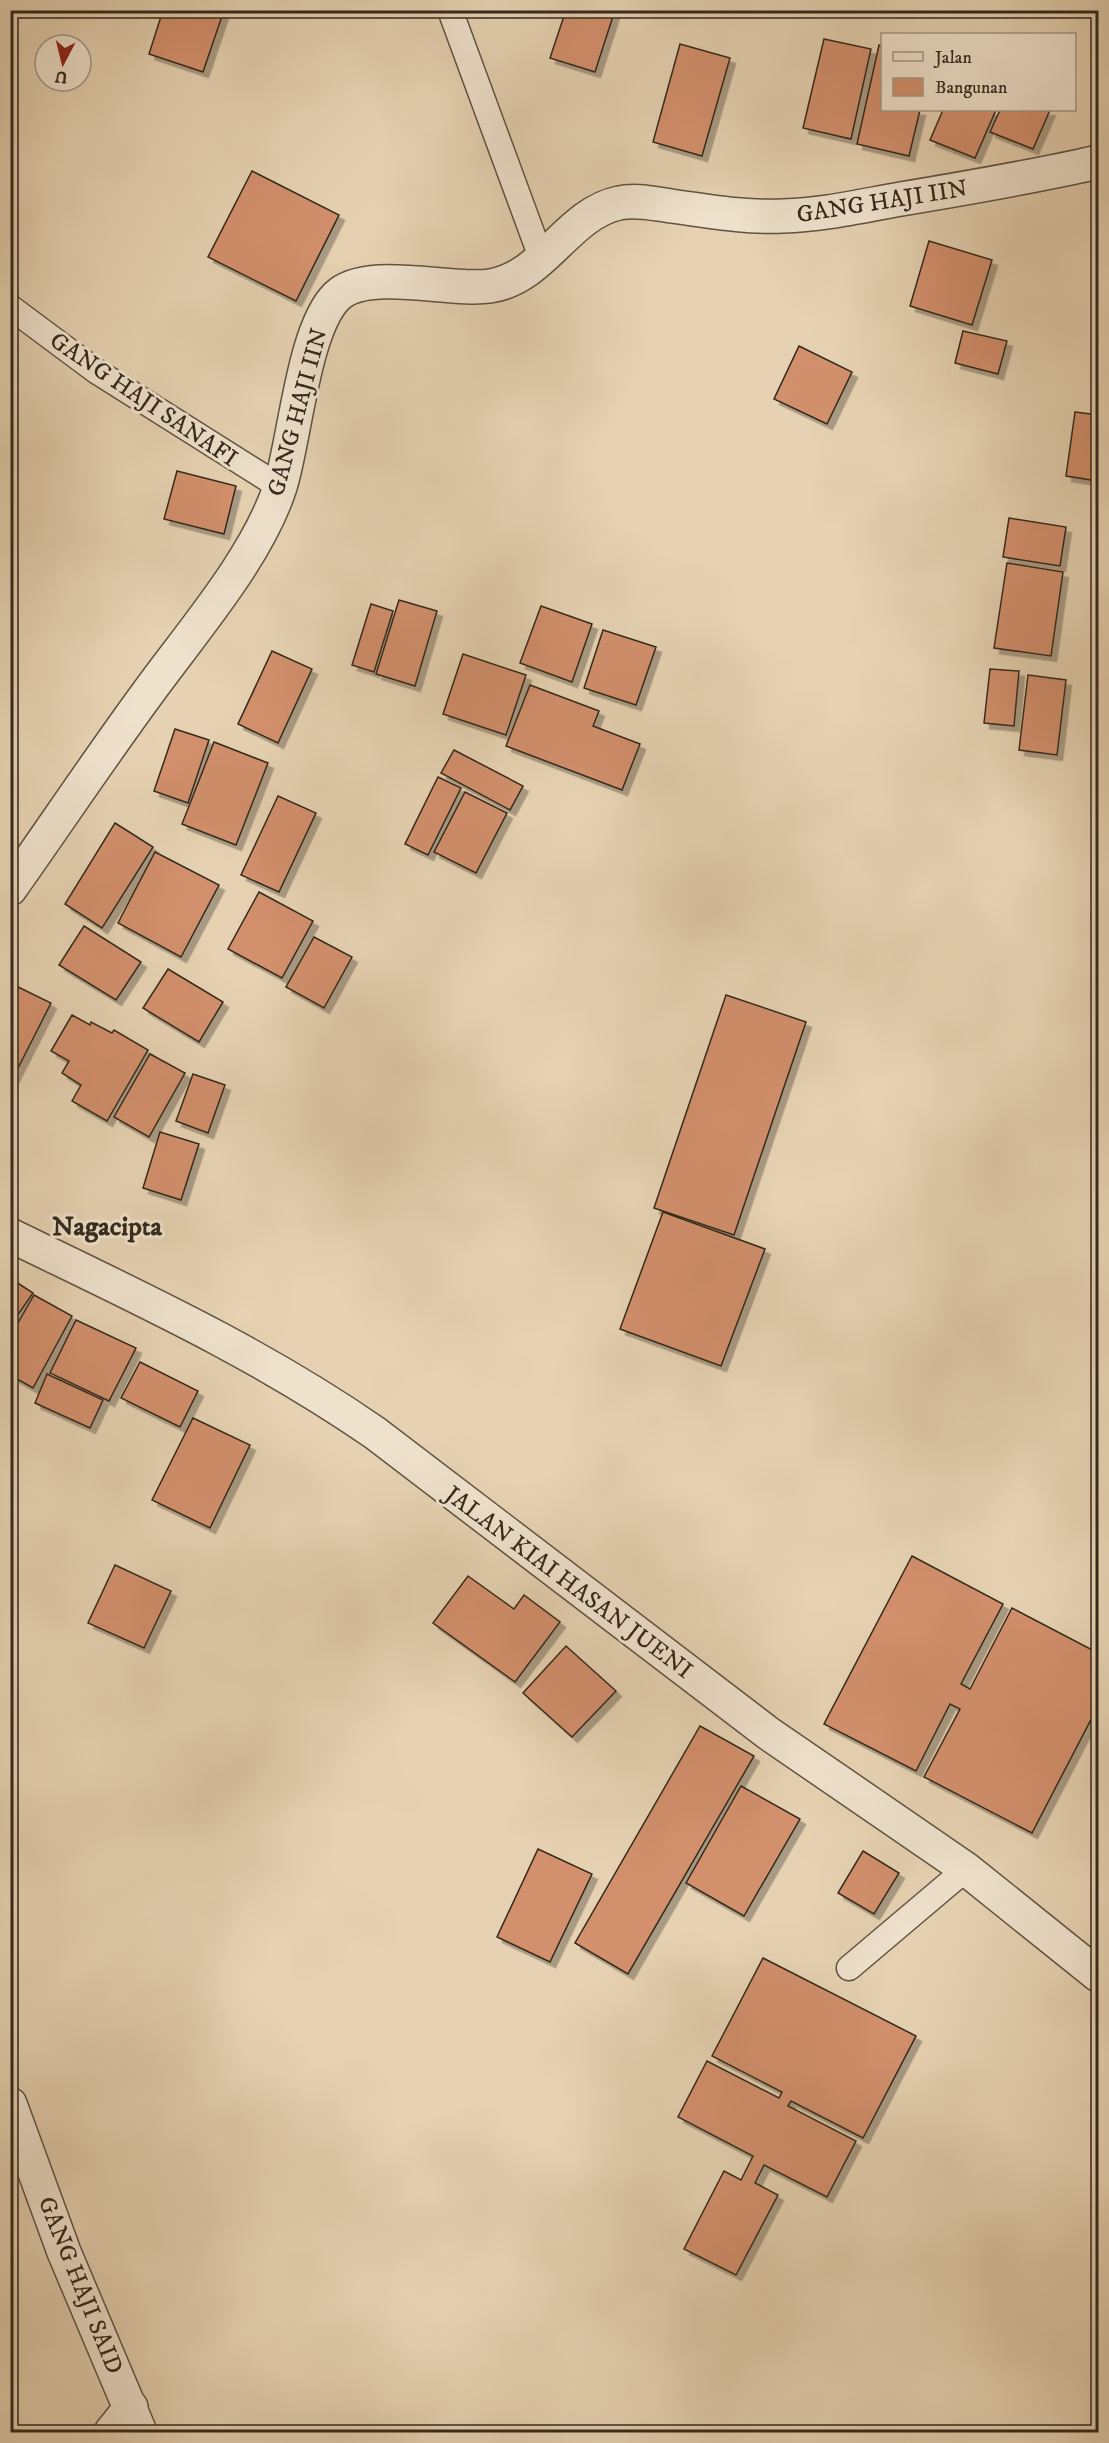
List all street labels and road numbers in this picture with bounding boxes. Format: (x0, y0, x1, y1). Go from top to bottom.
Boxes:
street label: GANG HAJI IIN (795, 174, 970, 230)
street label: GANG HAJI IIN (261, 325, 335, 500)
street label: GANG HAJI SANAFI (44, 326, 243, 474)
street label: JALAN KIAI HASAN JUENI (437, 1479, 698, 1686)
street label: GANG HAJI SAID (31, 2192, 129, 2379)

